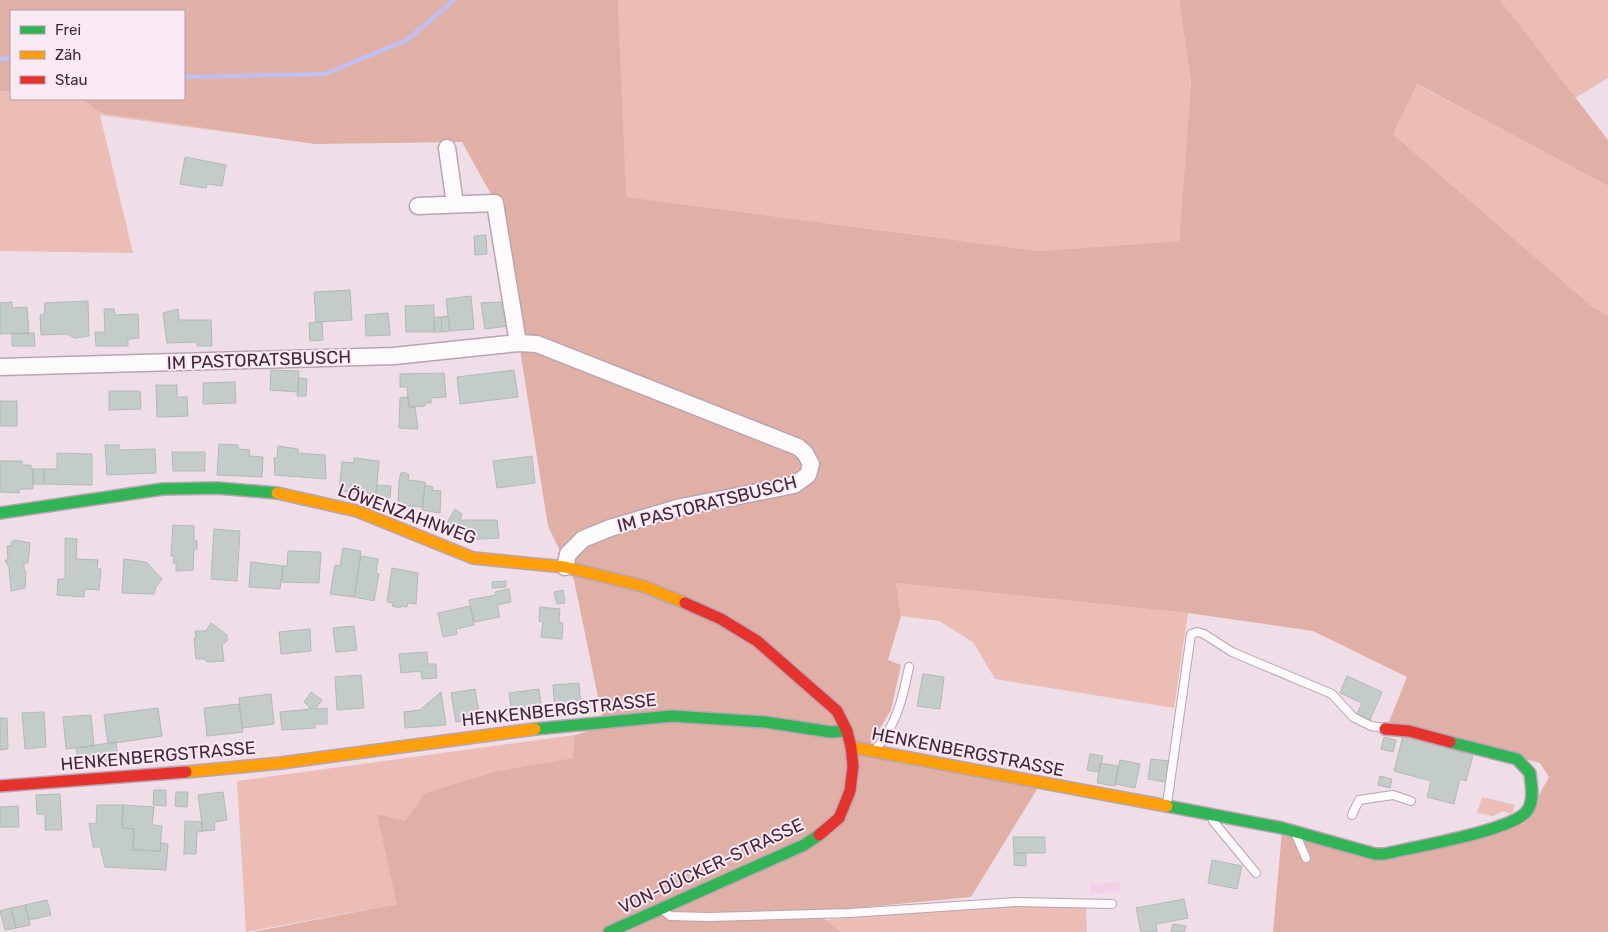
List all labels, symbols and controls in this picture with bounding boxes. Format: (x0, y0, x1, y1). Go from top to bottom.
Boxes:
legend (10, 10, 185, 100)
text: Frei (55, 21, 81, 39)
text: Zäh (55, 46, 81, 64)
text: Stau (55, 71, 88, 89)
street label: IM PASTORATSBUSCH (166, 346, 352, 374)
street label: IM PASTORATSBUSCH (615, 471, 799, 537)
street label: LÖWENZAHNWEG (335, 479, 479, 549)
street label: HENKENBERGSTRASSE (460, 689, 658, 731)
street label: HENKENBERGSTRASSE (870, 723, 1066, 781)
street label: HENKENBERGSTRASSE (59, 737, 257, 775)
street label: VON-DÜCKER-STRASSE (615, 813, 807, 919)

